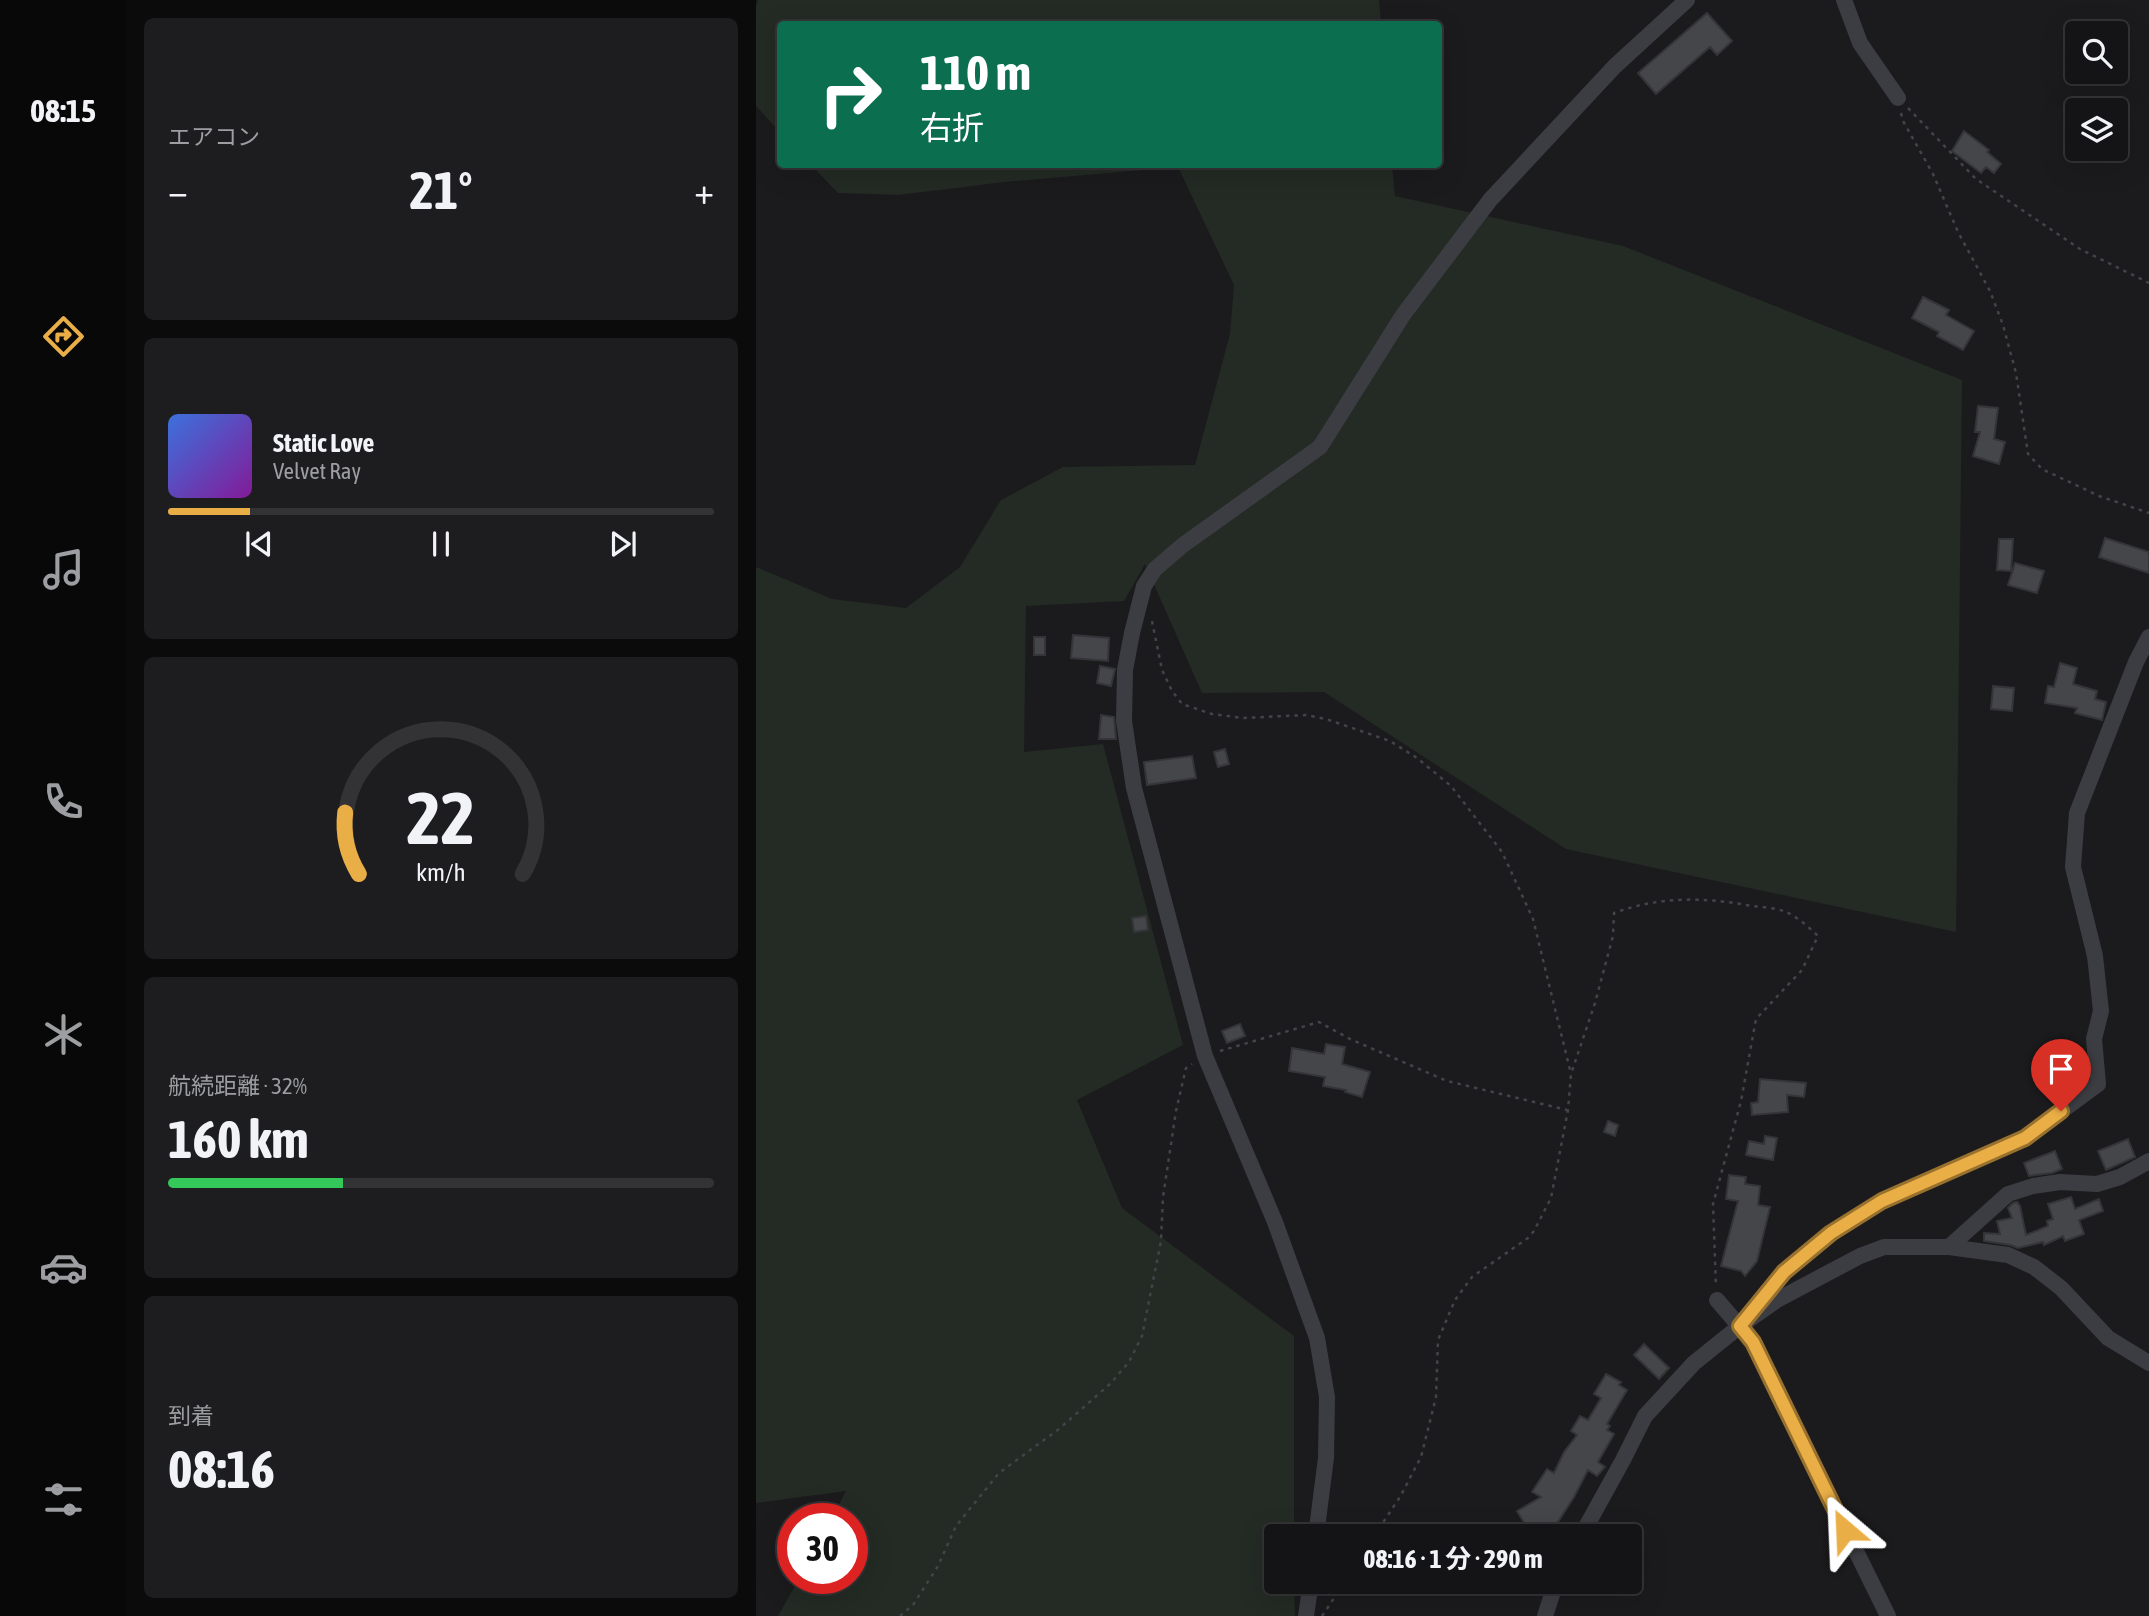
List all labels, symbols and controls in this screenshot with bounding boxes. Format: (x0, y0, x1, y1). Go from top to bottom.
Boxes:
map controls (2065, 21, 2128, 161)
button: search (2065, 21, 2128, 84)
text: 110 m (920, 44, 1031, 100)
icon: right (805, 49, 896, 140)
text: 08:15 (30, 92, 96, 129)
button: layers (2065, 98, 2128, 161)
text: 右折 (920, 109, 984, 146)
text: エアコン (168, 124, 260, 150)
text: 21° (409, 160, 473, 220)
text: − (168, 169, 188, 212)
text: + (694, 169, 714, 212)
icon: directions (39, 312, 88, 361)
text: Static Love (273, 428, 374, 458)
text: Velvet Ray (273, 458, 361, 484)
icon: previous (240, 525, 278, 563)
icon: pause (422, 525, 460, 563)
icon: next (604, 525, 642, 563)
icon: music (39, 545, 88, 594)
text: 22 (407, 776, 475, 859)
icon: phone (39, 777, 88, 826)
text: km/h (416, 858, 466, 886)
icon: climate (39, 1010, 88, 1059)
pin (2031, 1039, 2091, 1111)
icon: arrive (2042, 1050, 2080, 1088)
text: 航続距離 · 32% (168, 1073, 307, 1099)
text: 160 km (168, 1109, 309, 1169)
icon: car (39, 1243, 88, 1292)
text: 到着 (168, 1403, 214, 1429)
text: 08:16 (168, 1439, 275, 1499)
icon: filters (39, 1475, 88, 1524)
position arrow (1808, 1493, 1882, 1567)
speed limit sign: 30 (777, 1503, 868, 1594)
text: 08:16 · 1 分 · 290 m (1363, 1544, 1543, 1574)

